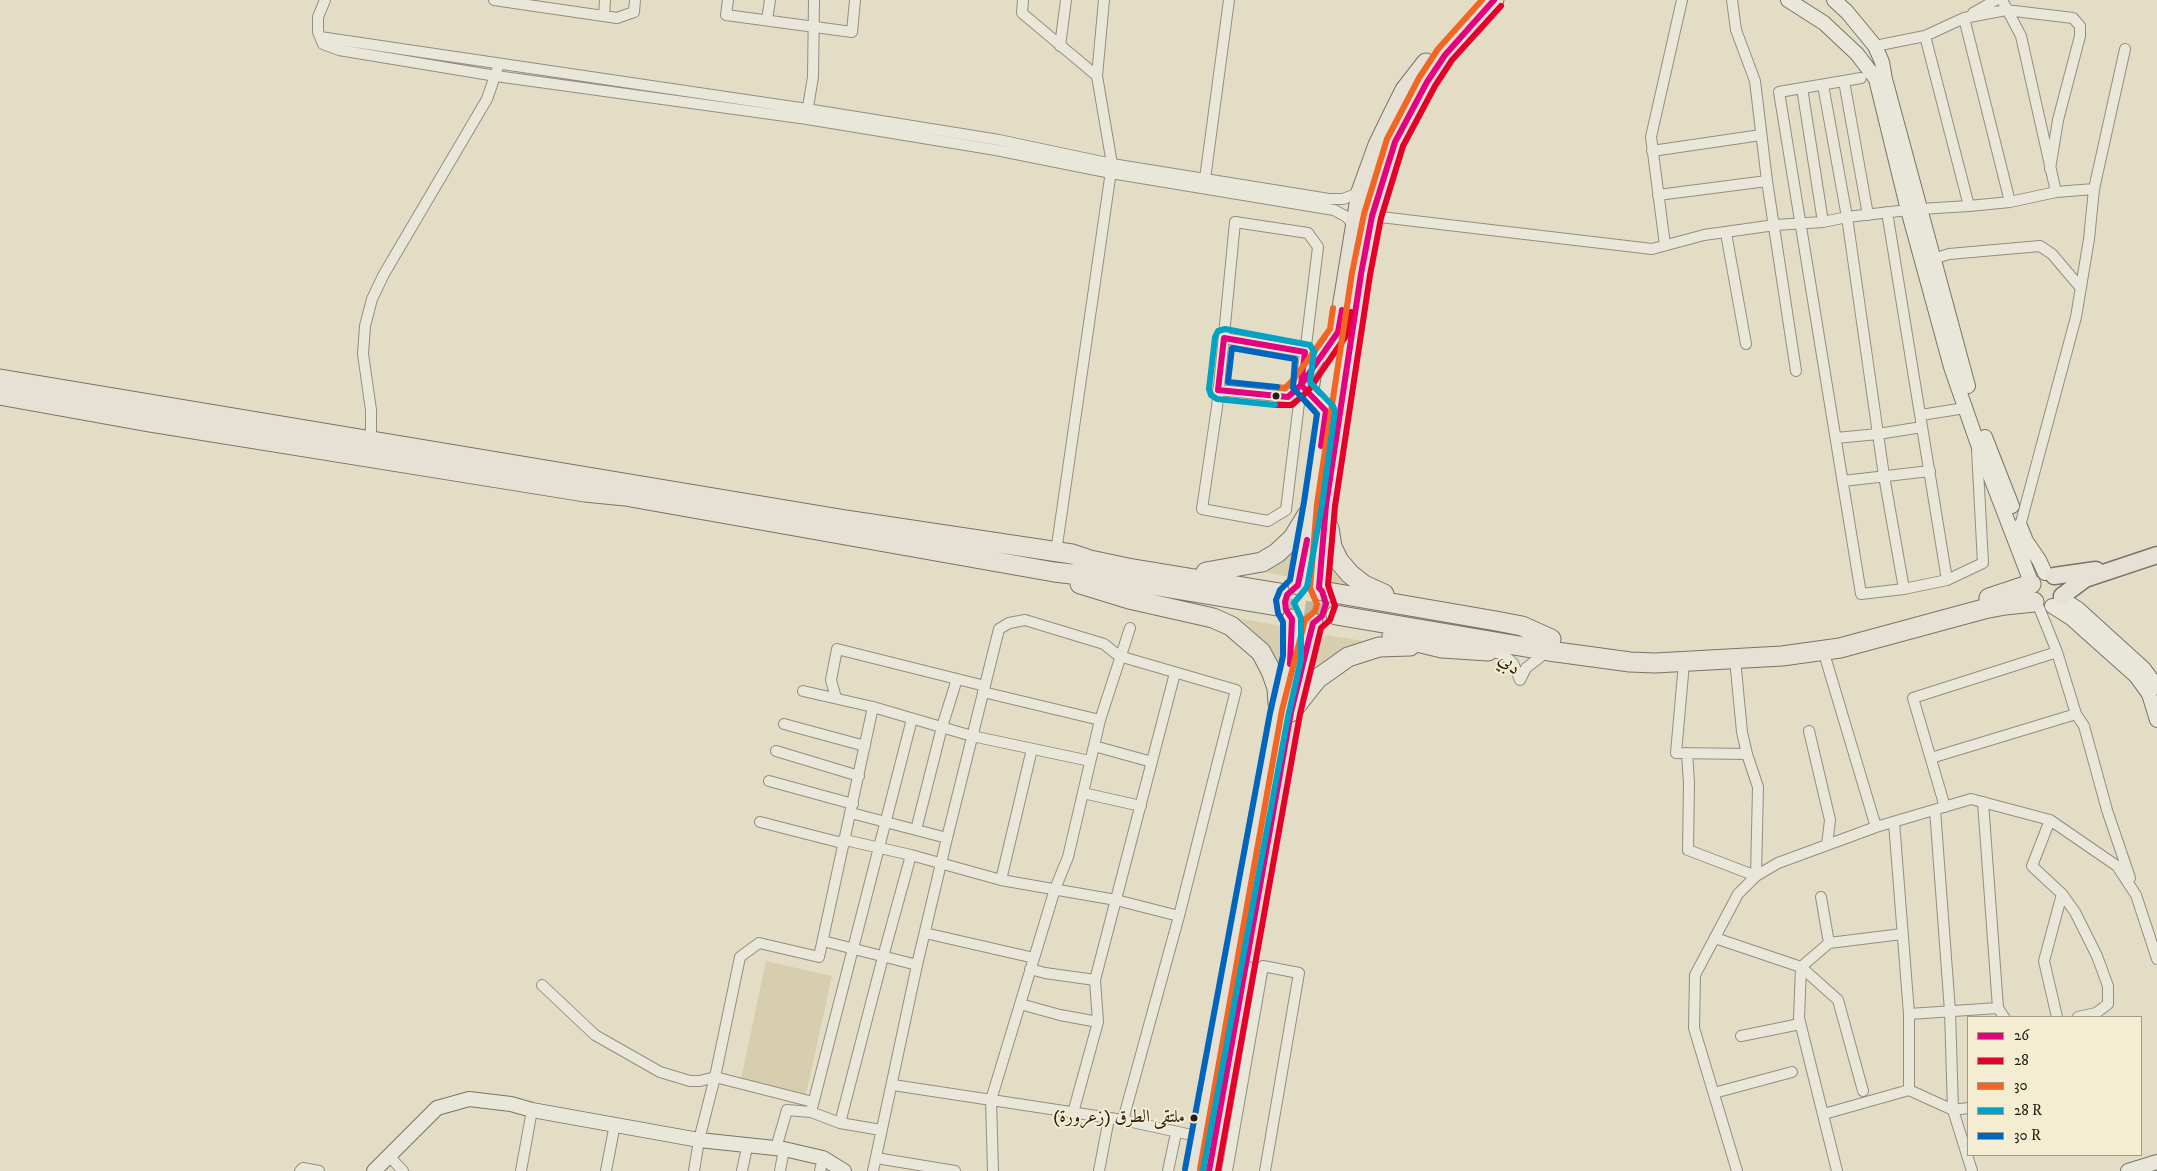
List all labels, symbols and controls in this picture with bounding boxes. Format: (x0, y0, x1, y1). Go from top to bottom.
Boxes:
unlabelled marker (1271, 391, 1281, 401)
street label: دبي (1493, 649, 1525, 681)
legend (1967, 1016, 2142, 1156)
text: 26 (2014, 1026, 2029, 1045)
text: 28 (2014, 1051, 2029, 1070)
text: 30 (2014, 1076, 2028, 1095)
text: 28 R (2014, 1101, 2042, 1120)
place label: ملتقى الطرق (زعرورة) (1053, 1107, 1185, 1129)
marker: ملتقى الطرق (زعرورة) (1189, 1113, 1199, 1123)
text: 30 R (2014, 1126, 2041, 1145)

